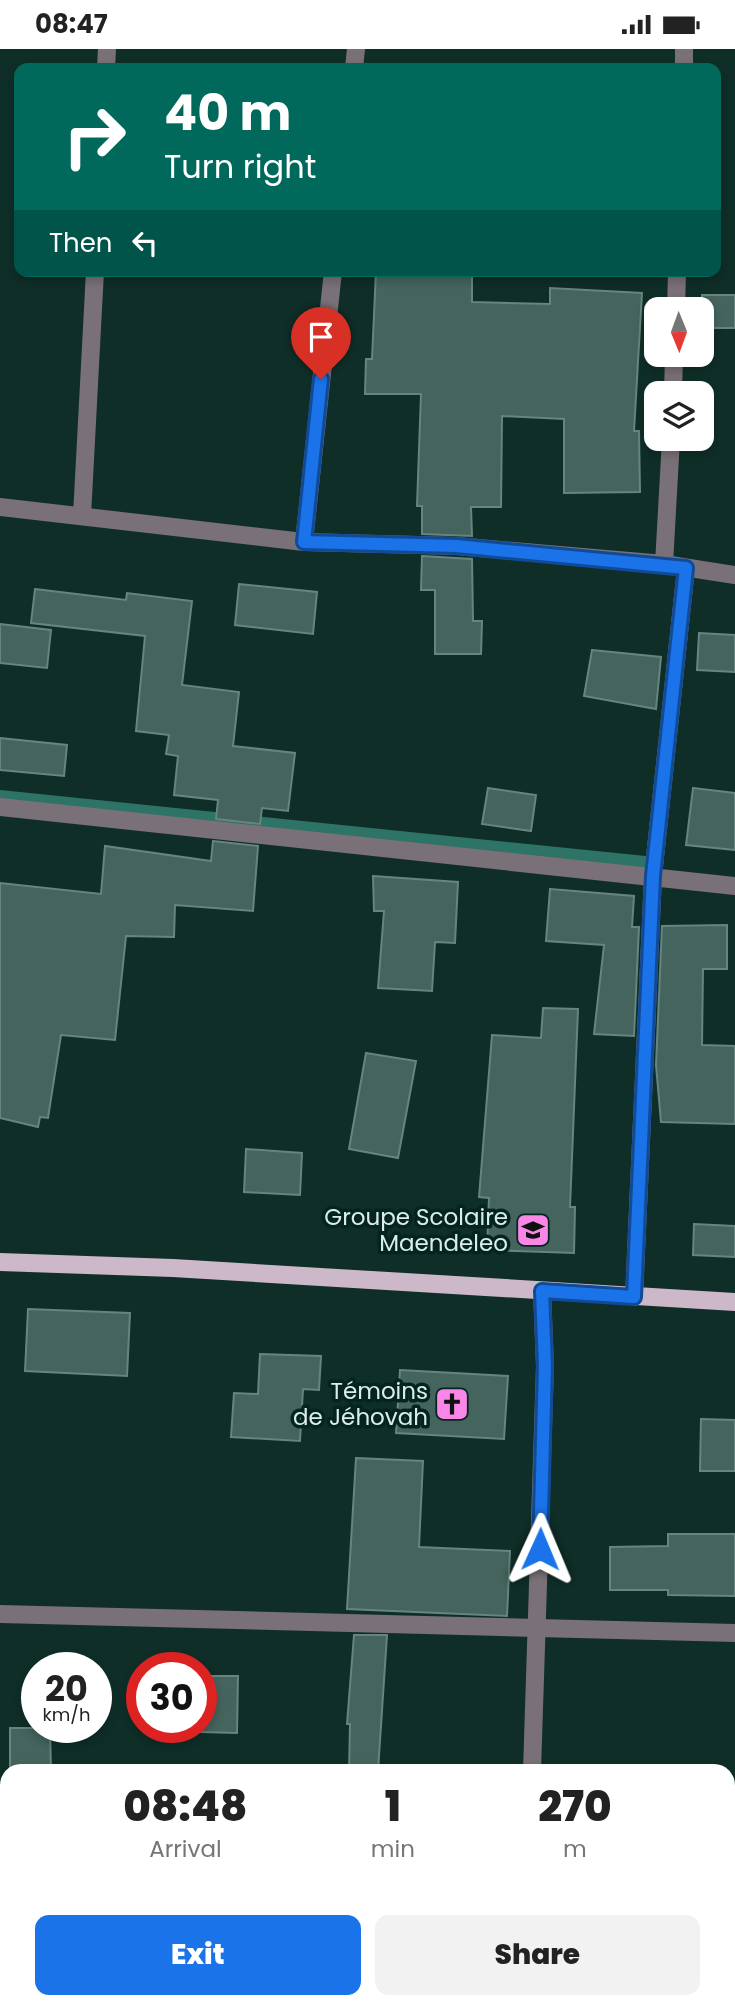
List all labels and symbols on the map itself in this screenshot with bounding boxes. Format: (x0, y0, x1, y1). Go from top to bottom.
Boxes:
north arrow (644, 297, 714, 367)
pin (291, 307, 351, 379)
place label: Groupe Scolaire Maendeleo (324, 1201, 508, 1259)
school or university icon: Groupe Scolaire Maendeleo (514, 1211, 552, 1249)
place label: Témoins de Jéhovah (293, 1375, 428, 1433)
church icon: Témoins de Jéhovah (433, 1385, 471, 1423)
position arrow (503, 1512, 577, 1586)
speed limit sign: 30 (126, 1652, 217, 1743)

